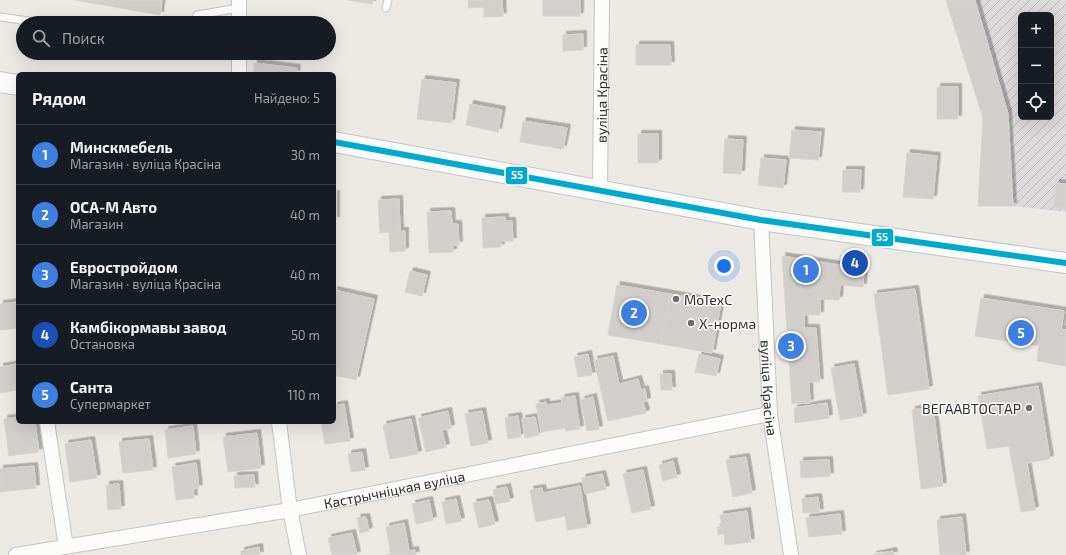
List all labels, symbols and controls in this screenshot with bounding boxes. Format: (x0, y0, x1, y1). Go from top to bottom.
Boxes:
map controls (1018, 12, 1054, 120)
button: + (1018, 12, 1054, 48)
search box (16, 16, 336, 60)
icon: search (30, 27, 52, 49)
text: Поиск (62, 29, 105, 47)
street label: вуліца Красіна (592, 47, 610, 143)
button: − (1018, 48, 1054, 84)
button: locate (1018, 84, 1054, 120)
text: Рядом (32, 88, 86, 108)
text: Найдено: 5 (254, 90, 320, 106)
text: Минскмебель (70, 138, 173, 156)
text: 1 (42, 147, 48, 163)
text: 30 m (291, 147, 320, 163)
text: Магазин · вуліца Красіна (70, 156, 221, 172)
line badge: 55 (505, 166, 528, 185)
text: 55 (511, 168, 523, 181)
text: ОСА-М Авто (70, 198, 157, 216)
text: 2 (41, 207, 49, 223)
text: 40 m (290, 207, 320, 223)
text: Магазин (70, 216, 123, 232)
line badge: 55 (871, 228, 894, 247)
text: 55 (876, 230, 888, 243)
pin: 4 (842, 248, 868, 278)
pin: 1 (793, 255, 819, 285)
your location (714, 256, 734, 276)
text: Евростройдом (70, 258, 178, 276)
text: 3 (41, 267, 49, 283)
text: 40 m (290, 267, 320, 283)
text: Магазин · вуліца Красіна (70, 276, 221, 292)
place label: MoTexC (684, 291, 732, 308)
marker: MoTexC (671, 294, 681, 304)
pin: 2 (621, 298, 647, 328)
place label: Х-норма (699, 315, 756, 332)
text: Камбікормавы завод (70, 318, 226, 336)
marker: Х-норма (686, 318, 696, 328)
pin: 5 (1008, 318, 1034, 348)
text: 4 (41, 327, 49, 343)
text: 50 m (291, 327, 320, 343)
pin: 3 (778, 331, 804, 361)
text: Остановка (70, 336, 135, 352)
street label: вуліца Красіна (758, 340, 782, 437)
text: Санта (70, 378, 113, 396)
text: 5 (41, 387, 49, 403)
text: 110 m (288, 387, 320, 403)
text: Супермаркет (70, 396, 151, 412)
place label: ВЕГААВТОСТАР (922, 400, 1021, 417)
marker: ВЕГААВТОСТАР (1024, 403, 1034, 413)
street label: Кастрычніцкая вуліца (322, 467, 466, 512)

